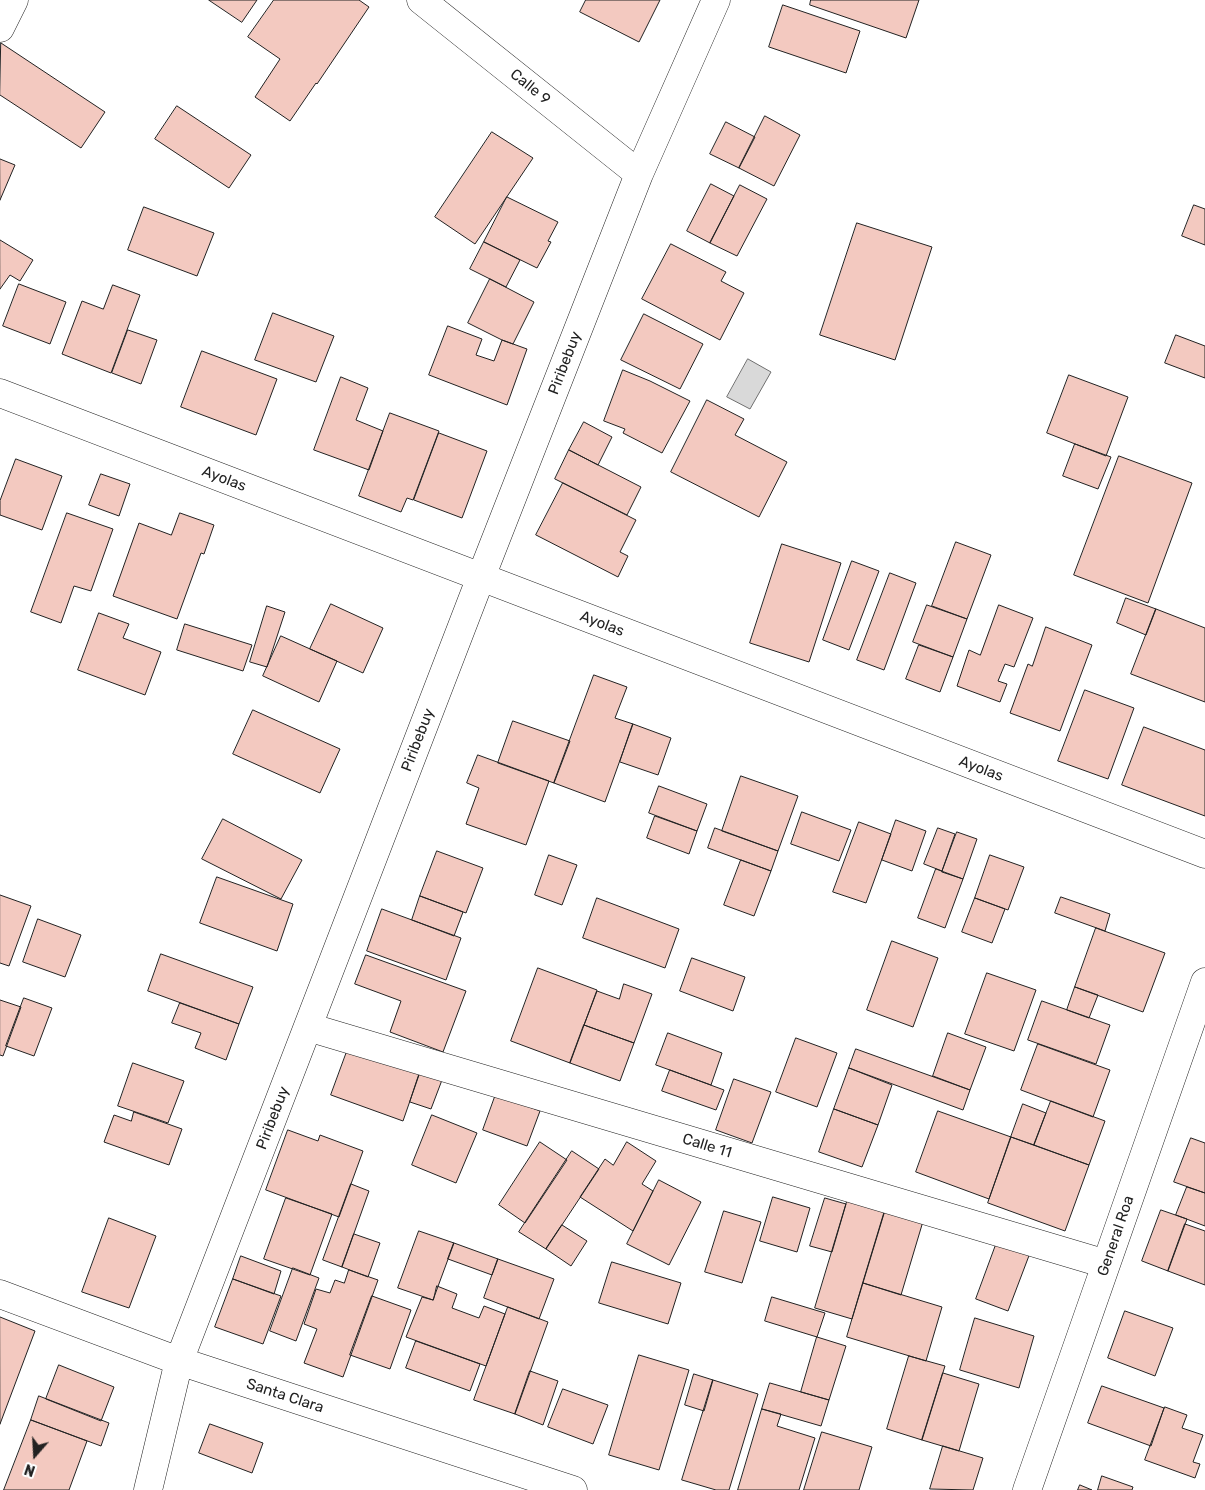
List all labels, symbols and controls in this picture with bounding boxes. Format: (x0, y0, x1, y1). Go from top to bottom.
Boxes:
street label: Calle 9 (506, 65, 554, 109)
street label: Piribebuy (545, 329, 585, 397)
street label: Ayolas (199, 462, 249, 496)
street label: Ayolas (577, 607, 627, 641)
street label: Piribebuy (398, 706, 438, 774)
street label: Ayolas (956, 752, 1006, 786)
street label: Piribebuy (253, 1084, 293, 1152)
street label: Calle 11 (680, 1130, 734, 1162)
street label: General Roa (1094, 1193, 1138, 1279)
street label: Santa Clara (244, 1375, 326, 1417)
north arrow (10, 1430, 60, 1480)
text: N (22, 1460, 37, 1479)

